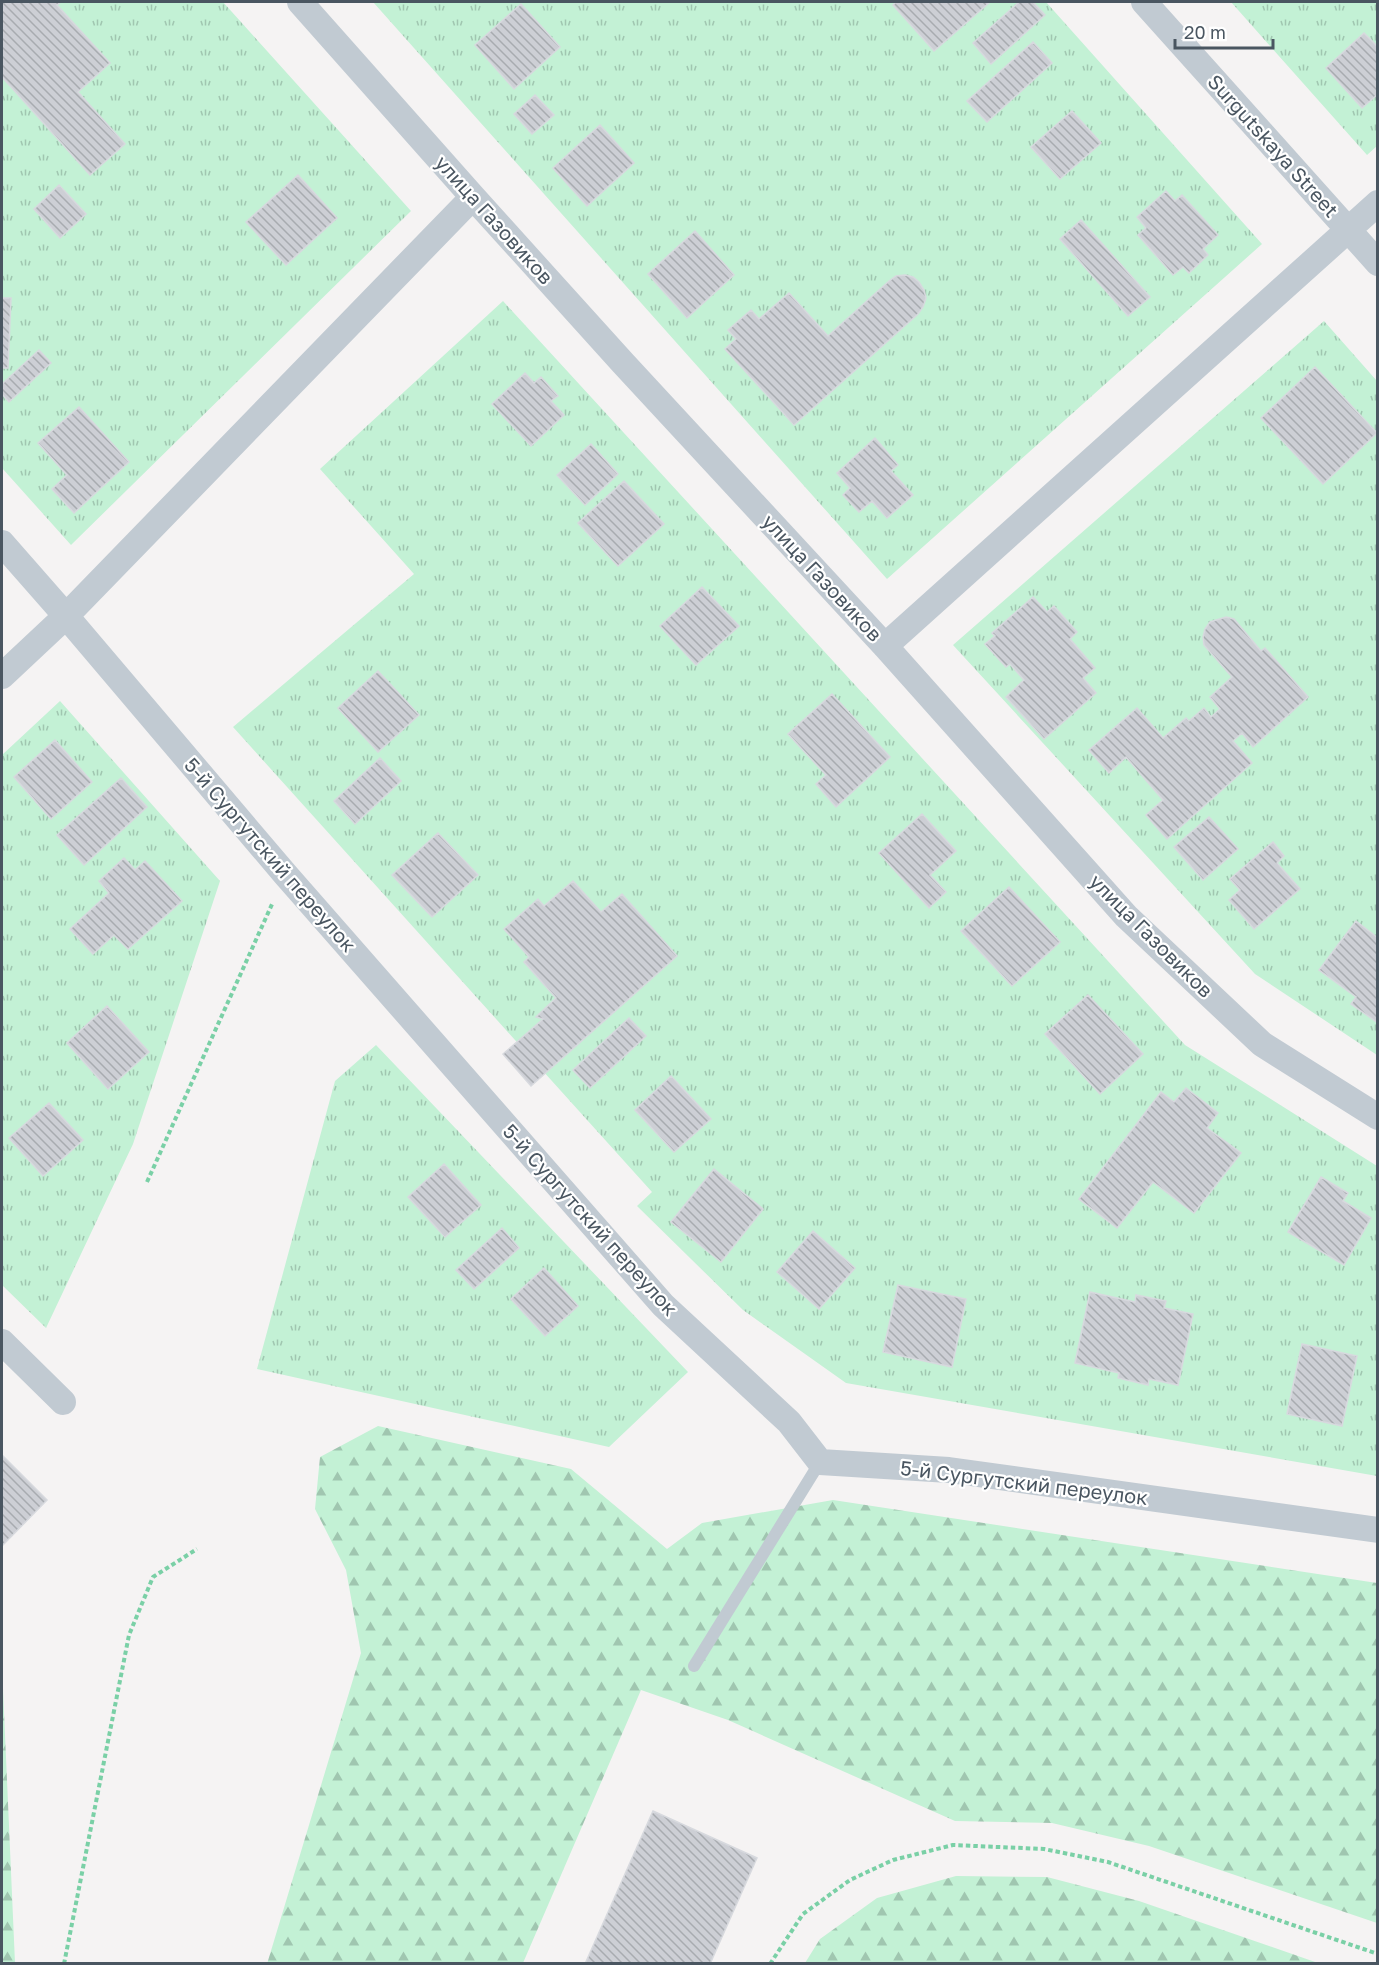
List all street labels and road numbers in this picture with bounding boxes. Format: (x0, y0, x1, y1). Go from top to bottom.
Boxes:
street label: Surgutskaya Street (1203, 69, 1344, 222)
street label: улица Газовиков (431, 150, 559, 288)
street label: улица Газовиков (758, 509, 888, 646)
street label: 5-й Сургутский переулок (180, 752, 362, 956)
street label: улица Газовиков (1085, 869, 1218, 1002)
street label: 5-й Сургутский переулок (498, 1119, 683, 1320)
street label: 5-й Сургутский переулок (899, 1455, 1149, 1509)

